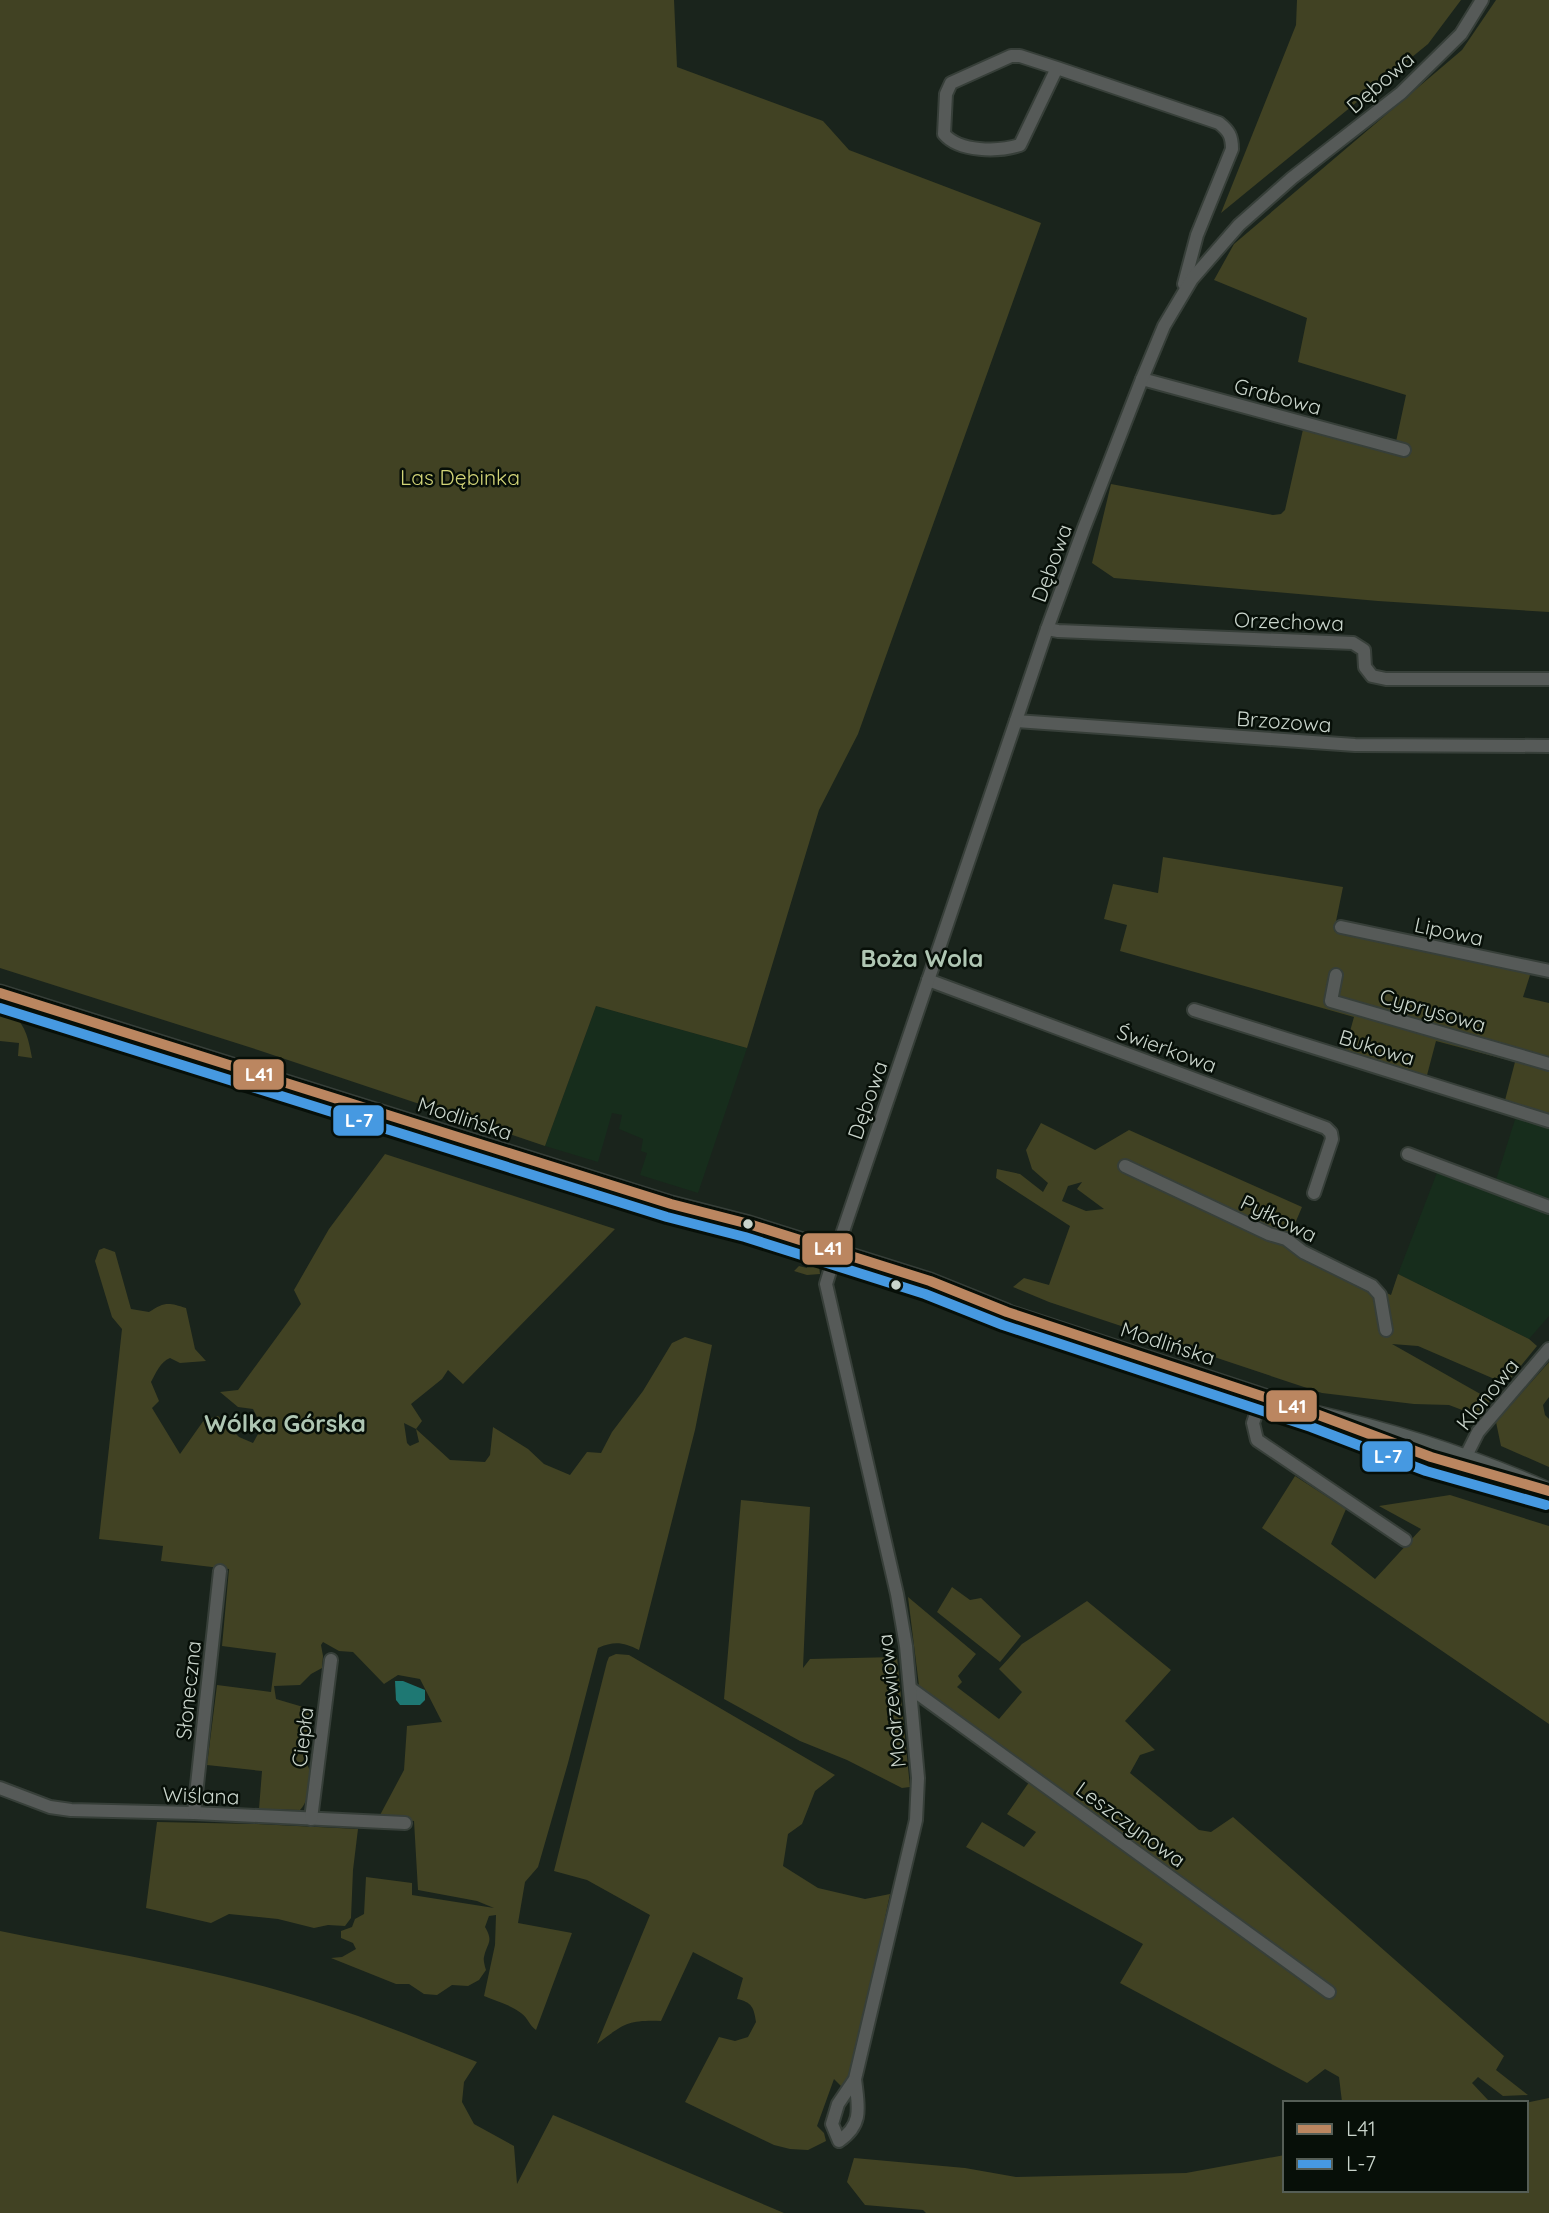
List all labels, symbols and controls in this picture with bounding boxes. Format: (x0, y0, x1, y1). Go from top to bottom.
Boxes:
street label: Dębowa (1341, 46, 1419, 118)
street label: Grabowa (1232, 372, 1324, 420)
park label: Las Dębinka (400, 464, 520, 490)
street label: Dębowa (1025, 520, 1077, 606)
street label: Orzechowa (1234, 606, 1344, 636)
street label: Brzozowa (1236, 705, 1332, 737)
street label: Lipowa (1412, 911, 1486, 951)
district label: Boża Wola (861, 943, 983, 973)
street label: Cyprysowa (1377, 982, 1489, 1038)
street label: Świerkowa (1114, 1018, 1220, 1078)
street label: Bukowa (1336, 1023, 1418, 1071)
street label: Dębowa (841, 1057, 893, 1143)
line badge: L41 (232, 1058, 285, 1091)
text: L41 (245, 1062, 273, 1086)
street label: Modlińska (414, 1090, 516, 1146)
line badge: L-7 (332, 1104, 385, 1137)
text: L-7 (345, 1108, 373, 1132)
street label: Pyłkowa (1237, 1188, 1321, 1248)
unlabelled marker (741, 1217, 755, 1231)
line badge: L41 (801, 1232, 854, 1266)
text: L41 (814, 1236, 842, 1260)
unlabelled marker (889, 1278, 903, 1292)
street label: Modlińska (1117, 1315, 1219, 1371)
street label: Klonowa (1450, 1353, 1524, 1435)
line badge: L41 (1265, 1389, 1318, 1423)
text: L41 (1278, 1394, 1306, 1418)
district label: Wólka Górska (204, 1408, 366, 1438)
line badge: L-7 (1361, 1440, 1414, 1473)
text: L-7 (1374, 1444, 1402, 1468)
street label: Modrzewiowa (871, 1633, 911, 1769)
street label: Słoneczna (170, 1639, 206, 1741)
street label: Ciepła (285, 1705, 319, 1769)
street label: Leszczynowa (1071, 1776, 1191, 1872)
street label: Wiślana (162, 1781, 240, 1809)
legend (1283, 2101, 1528, 2192)
text: L41 (1346, 2115, 1376, 2141)
text: L-7 (1346, 2150, 1376, 2176)

